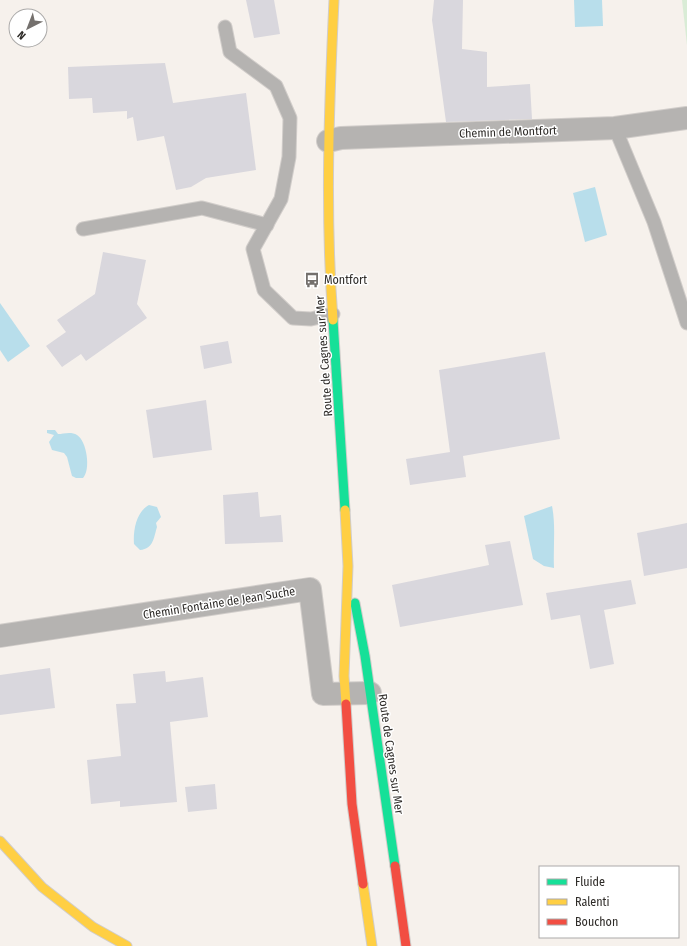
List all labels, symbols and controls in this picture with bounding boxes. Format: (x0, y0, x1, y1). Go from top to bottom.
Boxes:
north arrow (8, 8, 48, 48)
text: N (15, 28, 28, 42)
street label: Chemin de Montfort (459, 123, 557, 141)
bus stop icon: Montfort (303, 271, 321, 289)
place label: Montfort (324, 273, 367, 287)
street label: Route de Cagnes sur Mer (313, 294, 335, 417)
street label: Chemin Fontaine de Jean Suche (142, 584, 296, 622)
street label: Route de Cagnes sur Mer (376, 693, 406, 816)
legend (539, 866, 679, 938)
text: Fluide (575, 875, 605, 889)
text: Ralenti (575, 895, 610, 909)
text: Bouchon (575, 915, 618, 929)

